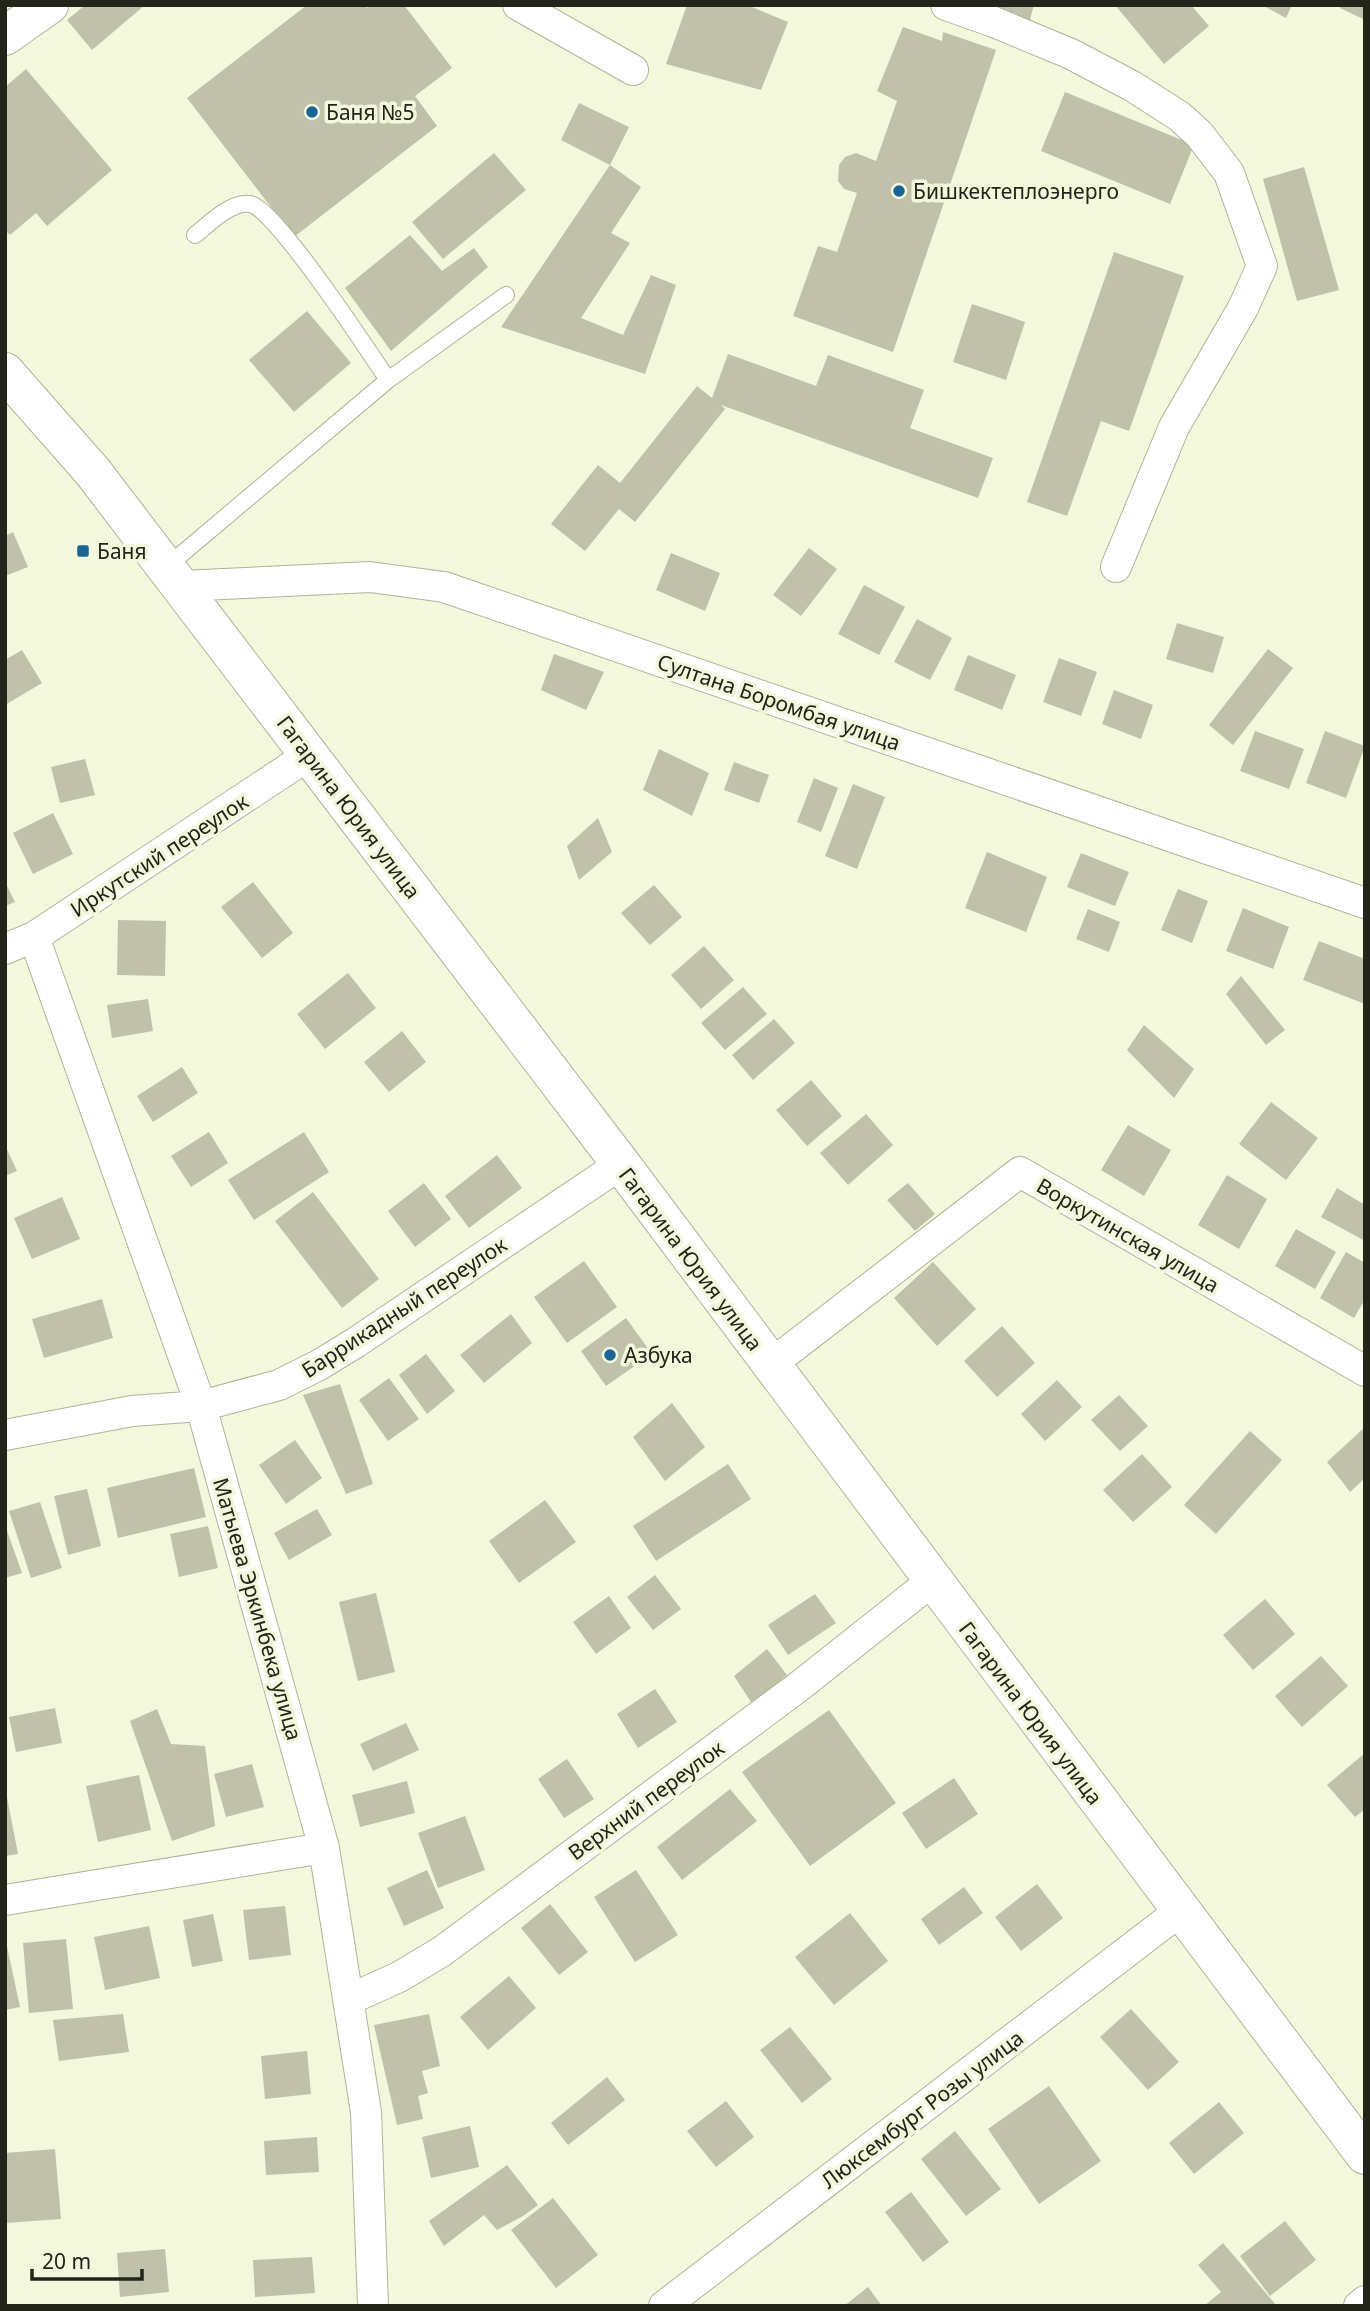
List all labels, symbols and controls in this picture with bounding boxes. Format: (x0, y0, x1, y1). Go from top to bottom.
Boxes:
place label: Баня №5 (326, 98, 414, 126)
marker: Баня №5 (304, 104, 320, 120)
place label: Бишкектеплоэнерго (913, 177, 1119, 205)
marker: Бишкектеплоэнерго (891, 183, 907, 199)
place label: Баня (97, 537, 147, 565)
marker: Баня (75, 543, 91, 559)
street label: Султана Боромбая улица (654, 647, 904, 757)
street label: Гагарина Юрия улица (271, 710, 427, 904)
street label: Иркутский переулок (65, 787, 253, 923)
street label: Гагарина Юрия улица (613, 1162, 769, 1356)
street label: Воркутинская улица (1032, 1171, 1224, 1299)
street label: Баррикадный переулок (296, 1230, 512, 1384)
place label: Азбука (624, 1341, 693, 1369)
marker: Азбука (602, 1347, 618, 1363)
street label: Матыева Эркинбека улица (207, 1475, 309, 1743)
street label: Гагарина Юрия улица (953, 1616, 1109, 1810)
street label: Верхний переулок (562, 1734, 730, 1866)
street label: Люксембург Розы улица (815, 2024, 1029, 2194)
scale bar (32, 2238, 142, 2282)
text: 20 m (42, 2247, 91, 2275)

